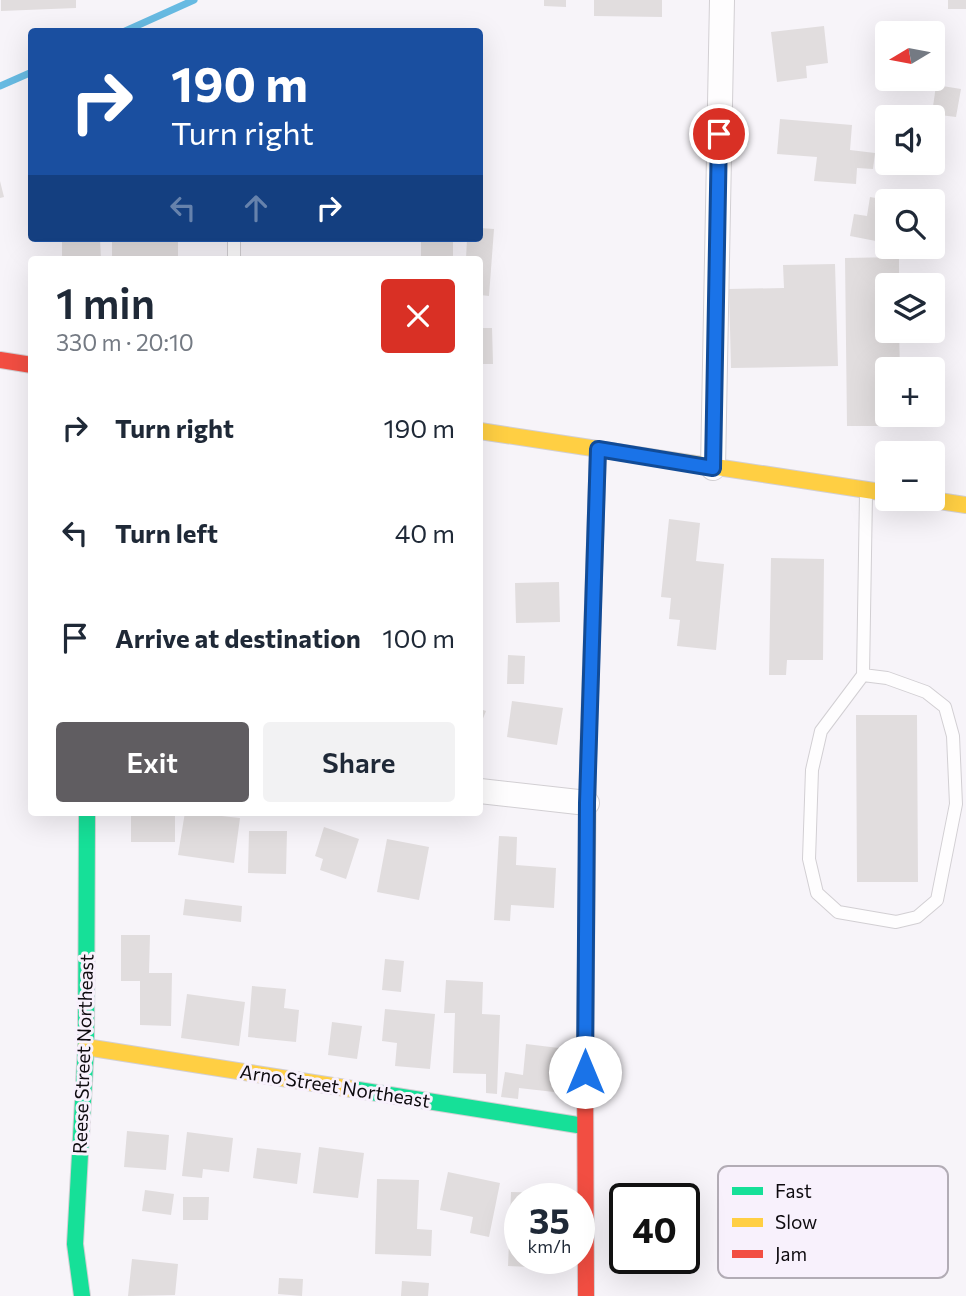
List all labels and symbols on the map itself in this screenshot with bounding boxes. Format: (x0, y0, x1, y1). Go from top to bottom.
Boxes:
north arrow (875, 21, 945, 91)
pin (689, 104, 749, 164)
street label: Reese Street Northeast (68, 953, 97, 1154)
position arrow (548, 1035, 622, 1109)
street label: Arno Street Northeast (238, 1059, 432, 1112)
legend (718, 1166, 948, 1278)
text: Fast (775, 1179, 812, 1202)
speed limit sign: 40 (609, 1183, 700, 1274)
text: Slow (775, 1210, 817, 1233)
text: Jam (775, 1242, 807, 1265)

